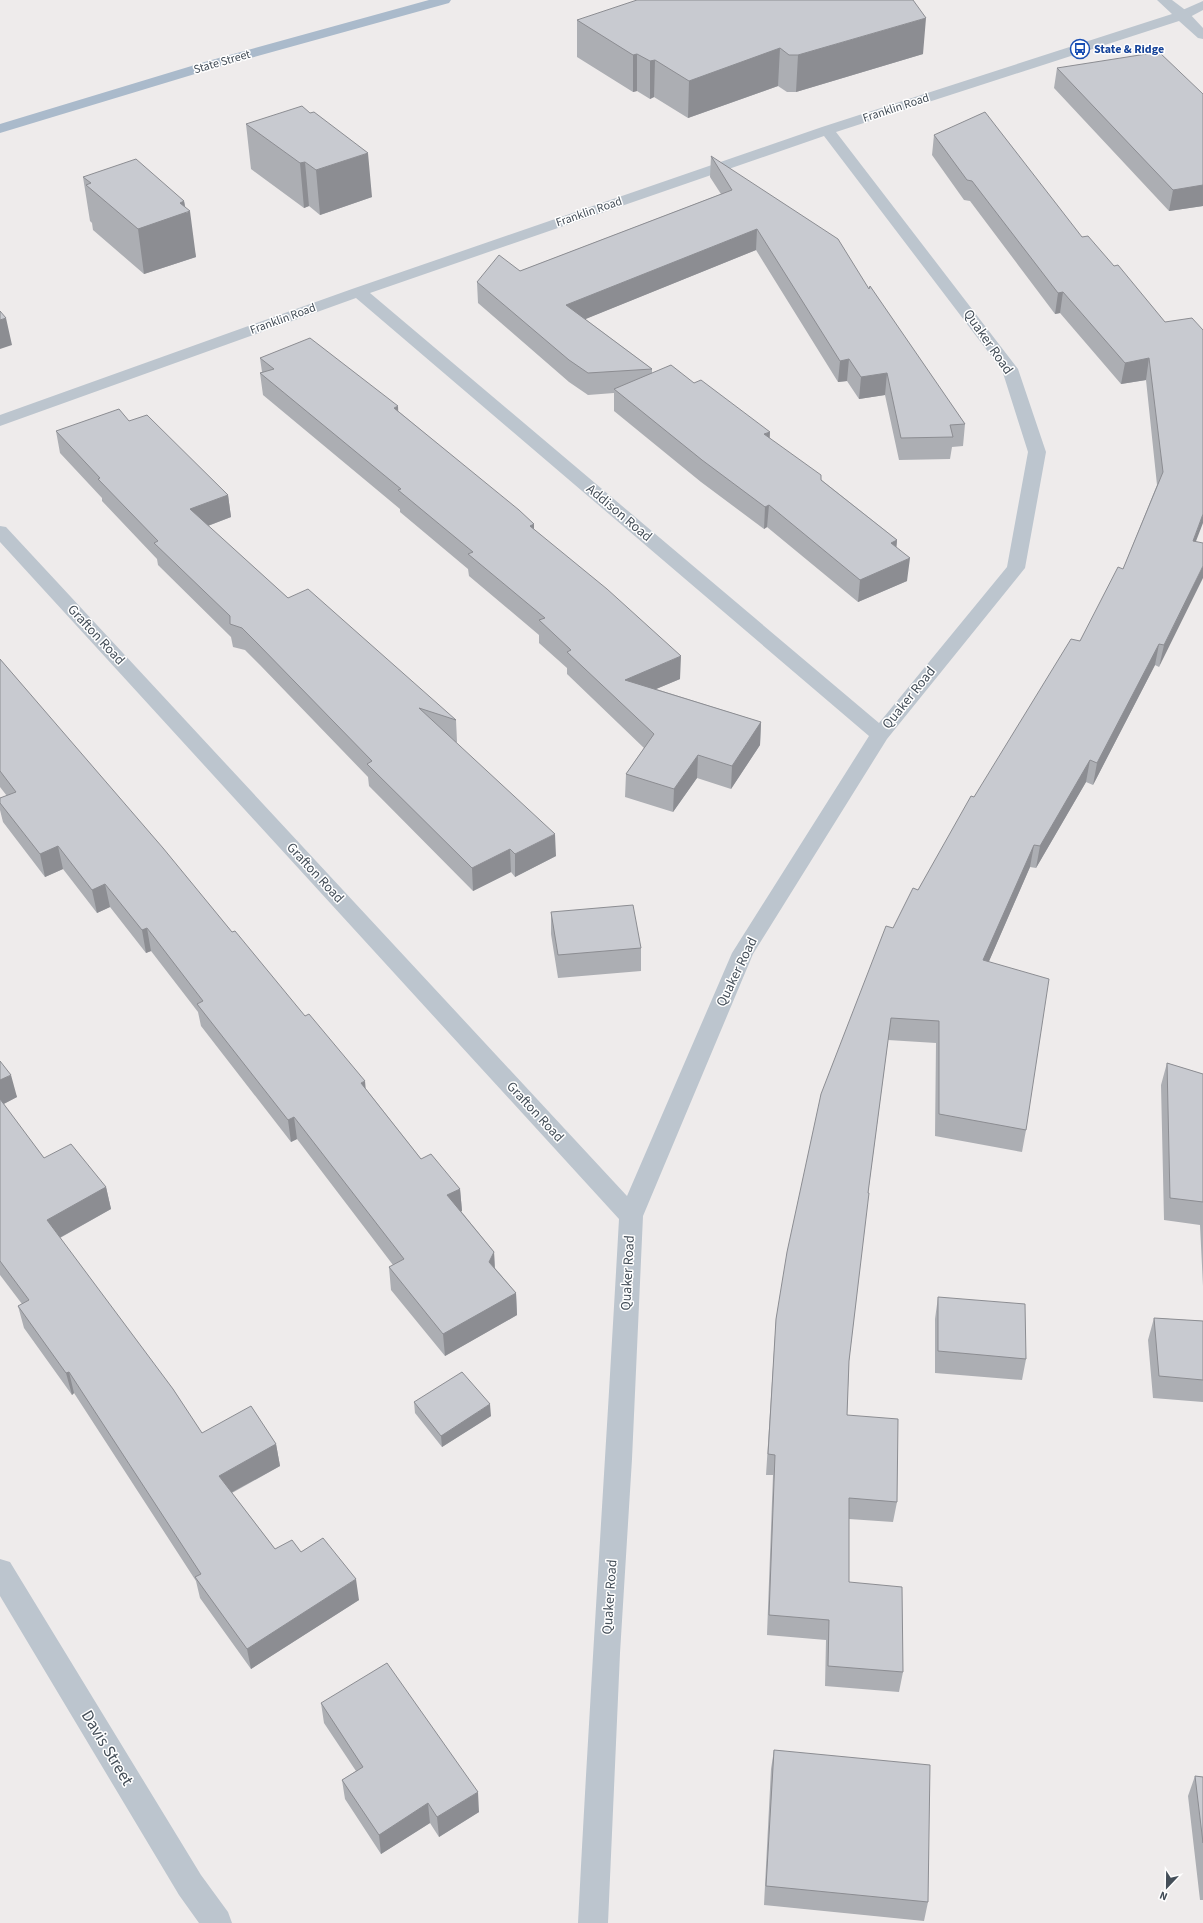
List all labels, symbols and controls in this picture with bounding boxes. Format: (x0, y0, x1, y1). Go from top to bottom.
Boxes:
bus stop icon: State & Ridge (1069, 38, 1091, 60)
place label: State & Ridge (1094, 41, 1164, 58)
street label: State Street (192, 46, 252, 78)
street label: Franklin Road (861, 89, 931, 127)
street label: Franklin Road (554, 193, 624, 231)
street label: Franklin Road (248, 299, 318, 339)
street label: Quaker Road (958, 305, 1018, 379)
street label: Addison Road (582, 479, 656, 547)
street label: Grafton Road (63, 600, 129, 670)
street label: Quaker Road (878, 662, 940, 734)
street label: Grafton Road (282, 838, 348, 908)
street label: Quaker Road (712, 934, 762, 1010)
street label: Grafton Road (502, 1077, 568, 1147)
street label: Quaker Road (616, 1235, 640, 1311)
street label: Quaker Road (597, 1559, 623, 1635)
street label: Davis Street (75, 1706, 139, 1791)
north arrow (1147, 1867, 1187, 1907)
text: N (1157, 1887, 1170, 1904)

